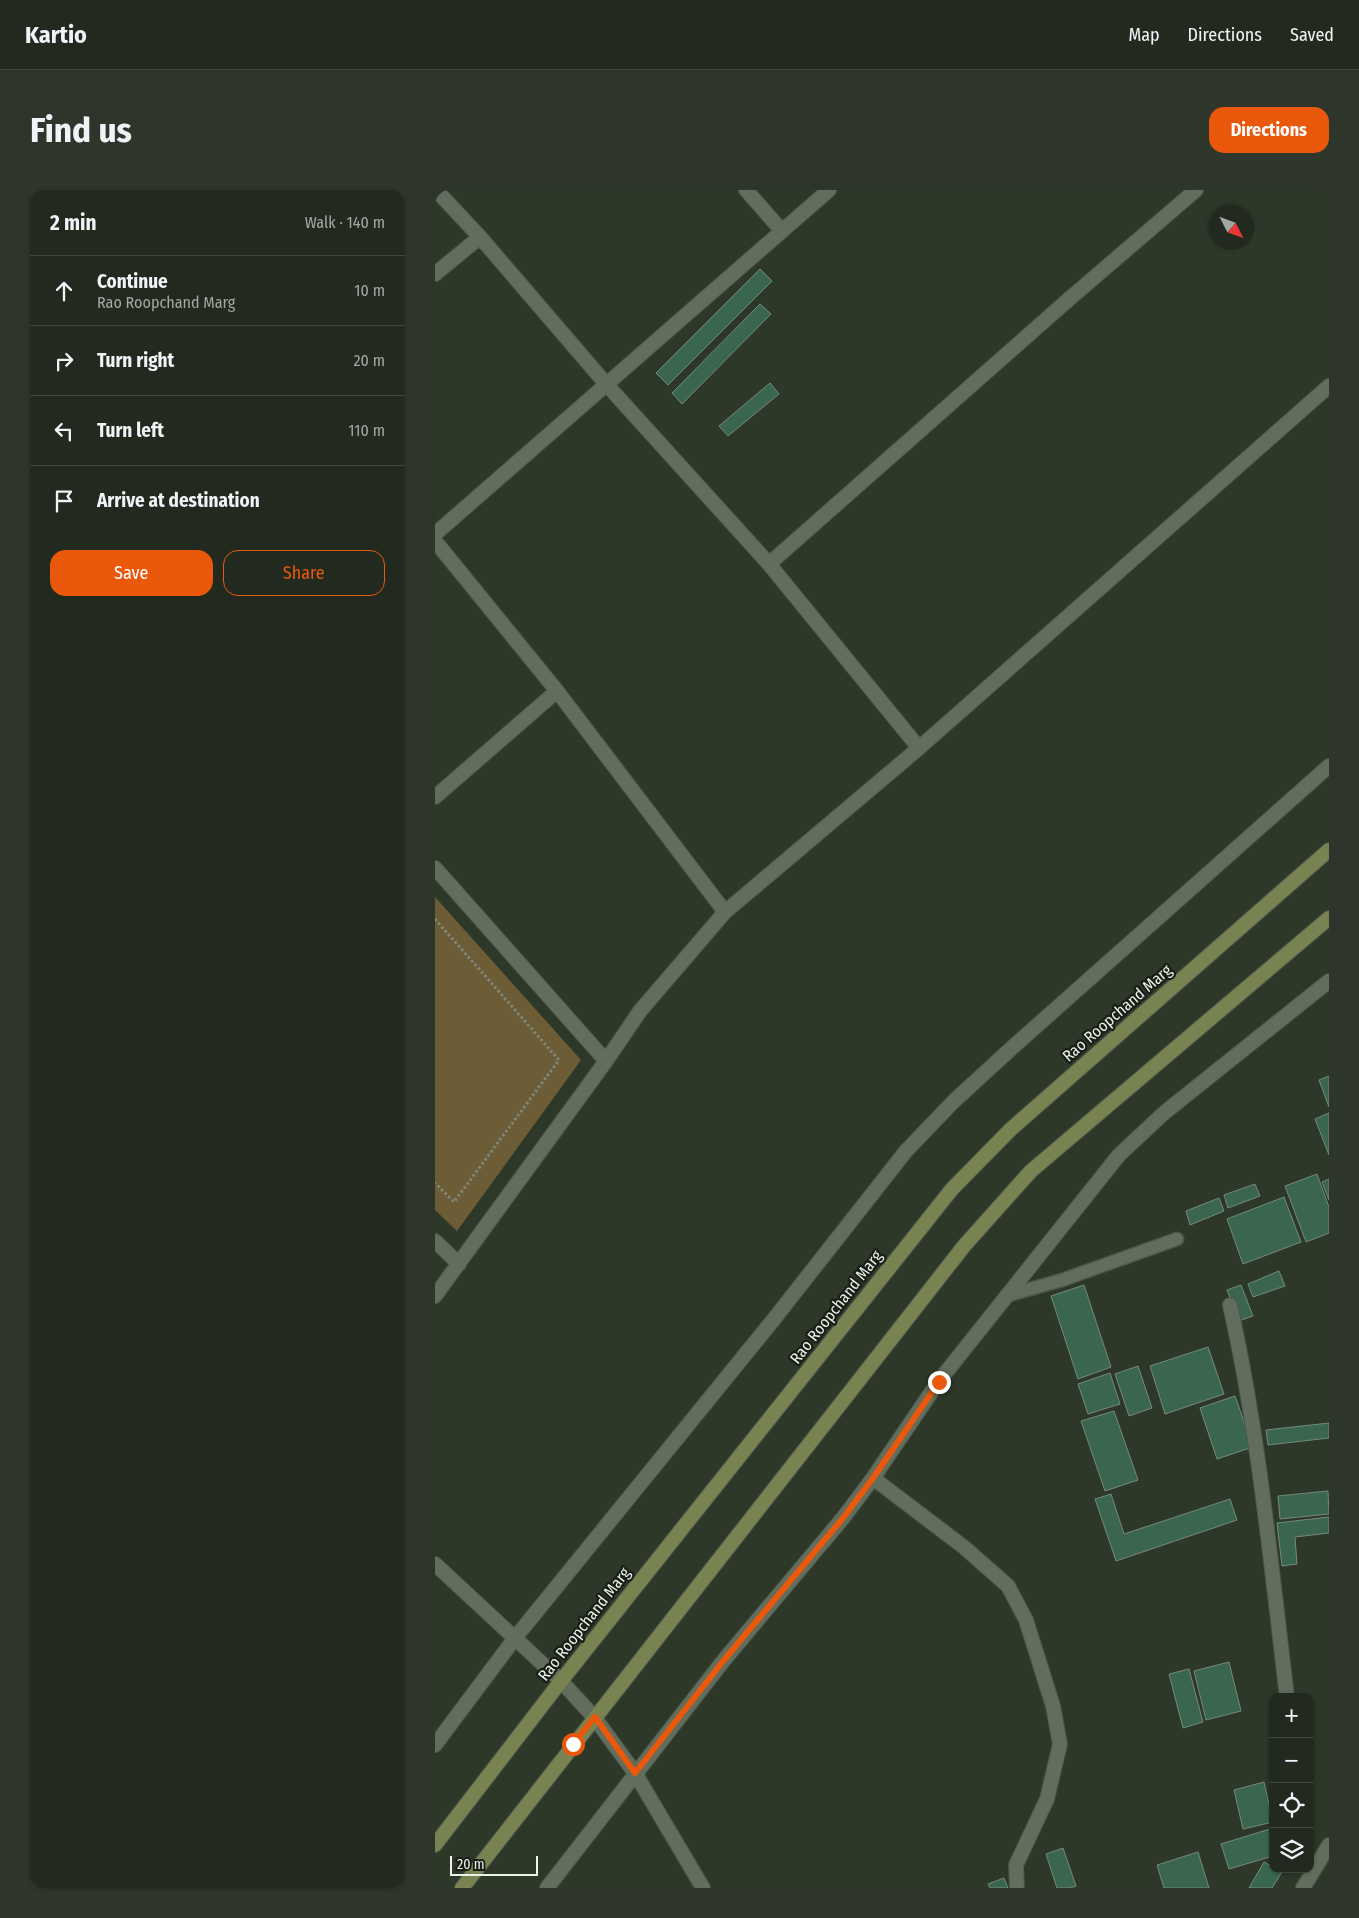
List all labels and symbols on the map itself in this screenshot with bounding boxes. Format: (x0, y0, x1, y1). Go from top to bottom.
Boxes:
north arrow (1209, 205, 1254, 250)
street label: Rao Roopchand Marg (1059, 960, 1176, 1066)
street label: Rao Roopchand Marg (786, 1246, 886, 1367)
route end (928, 1371, 951, 1394)
street label: Rao Roopchand Marg (534, 1563, 634, 1684)
route start (562, 1733, 585, 1756)
scale bar (450, 1853, 537, 1876)

